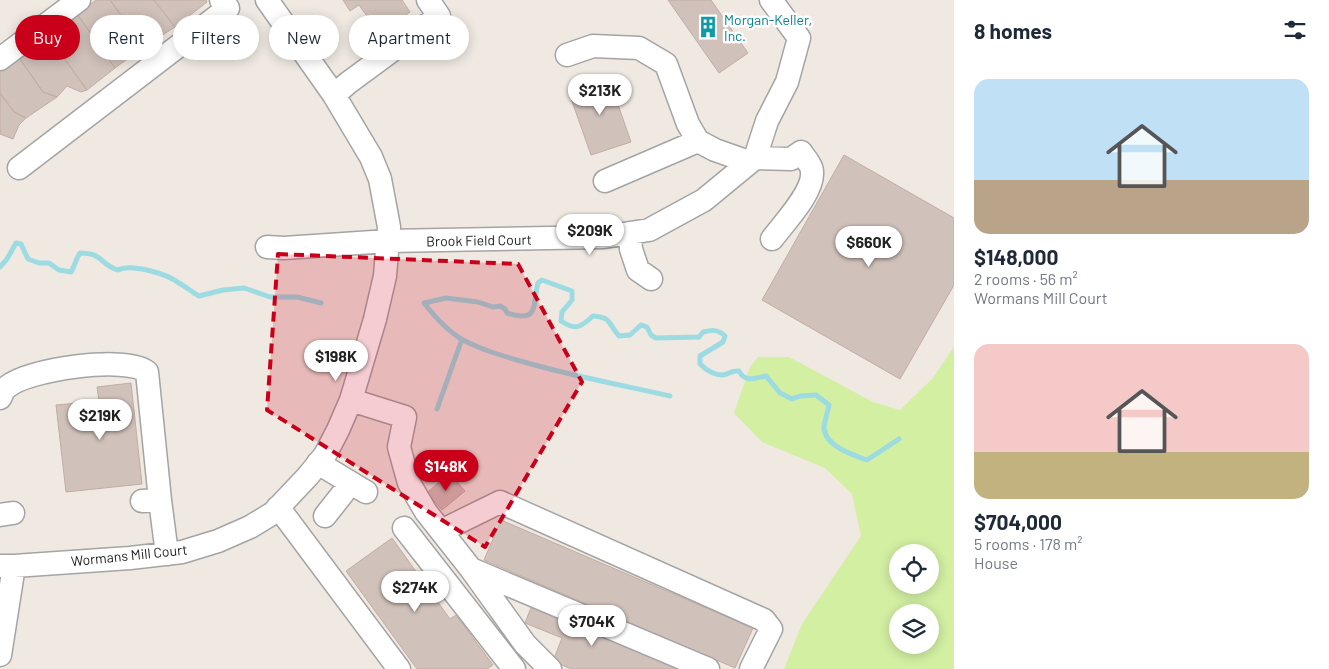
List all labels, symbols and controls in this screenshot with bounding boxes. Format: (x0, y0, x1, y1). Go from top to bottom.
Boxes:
place label: Morgan-Keller, Inc. (724, 11, 812, 44)
building icon: Morgan-Keller, Inc. (695, 14, 721, 40)
chip: Buy (15, 15, 80, 60)
chip: Rent (90, 15, 163, 60)
chip: Filters (173, 15, 259, 60)
chip: New (269, 15, 339, 60)
chip: Apartment (349, 15, 469, 60)
icon: filters (1281, 16, 1309, 44)
text: 8 homes (974, 18, 1052, 43)
pin: $213K (565, 74, 635, 116)
text: $213K (579, 80, 621, 99)
icon: home (1097, 111, 1187, 201)
pin: $209K (555, 214, 625, 256)
text: $209K (567, 220, 613, 239)
pin: $660K (834, 226, 904, 268)
street label: Brook Field Court (426, 231, 532, 249)
text: $660K (846, 232, 892, 251)
text: $148,000 (974, 244, 1058, 269)
text: 2 rooms · 56 m² (974, 269, 1078, 288)
text: Wormans Mill Court (974, 288, 1108, 307)
pin: $198K (301, 340, 371, 382)
text: $198K (315, 346, 357, 365)
icon: home (1097, 376, 1187, 466)
pin: $219K (65, 398, 135, 441)
text: $219K (79, 405, 121, 424)
pin: $148K (411, 450, 481, 492)
text: $148K (424, 456, 468, 475)
text: $704,000 (974, 509, 1062, 534)
text: 5 rooms · 178 m² (974, 534, 1082, 553)
street label: Wormans Mill Court (70, 540, 188, 570)
map controls (889, 544, 939, 654)
button: locate (889, 544, 939, 594)
text: House (974, 553, 1018, 572)
pin: $274K (380, 570, 450, 613)
text: $274K (392, 577, 438, 596)
pin: $704K (557, 604, 627, 647)
button: layers (889, 604, 939, 654)
text: $704K (569, 611, 615, 630)

